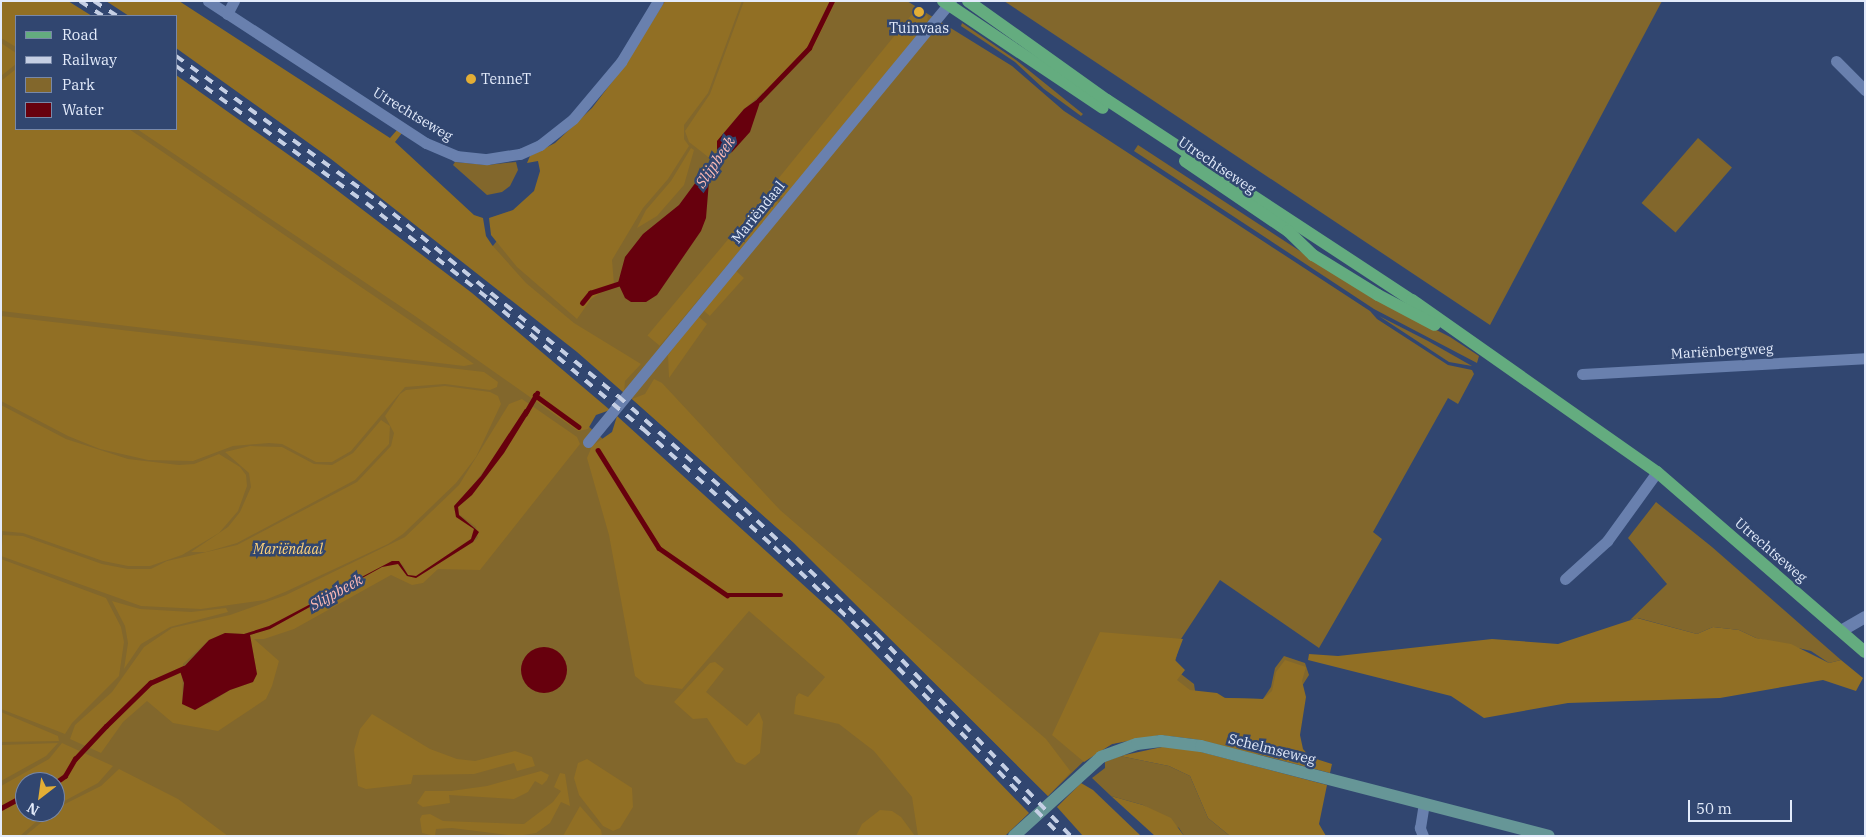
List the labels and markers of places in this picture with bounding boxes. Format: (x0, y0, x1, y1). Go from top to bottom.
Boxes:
marker: Tuinvaas (913, 6, 925, 18)
place label: Tuinvaas (889, 20, 949, 36)
place label: TenneT (481, 71, 531, 87)
marker: TenneT (465, 73, 477, 85)

